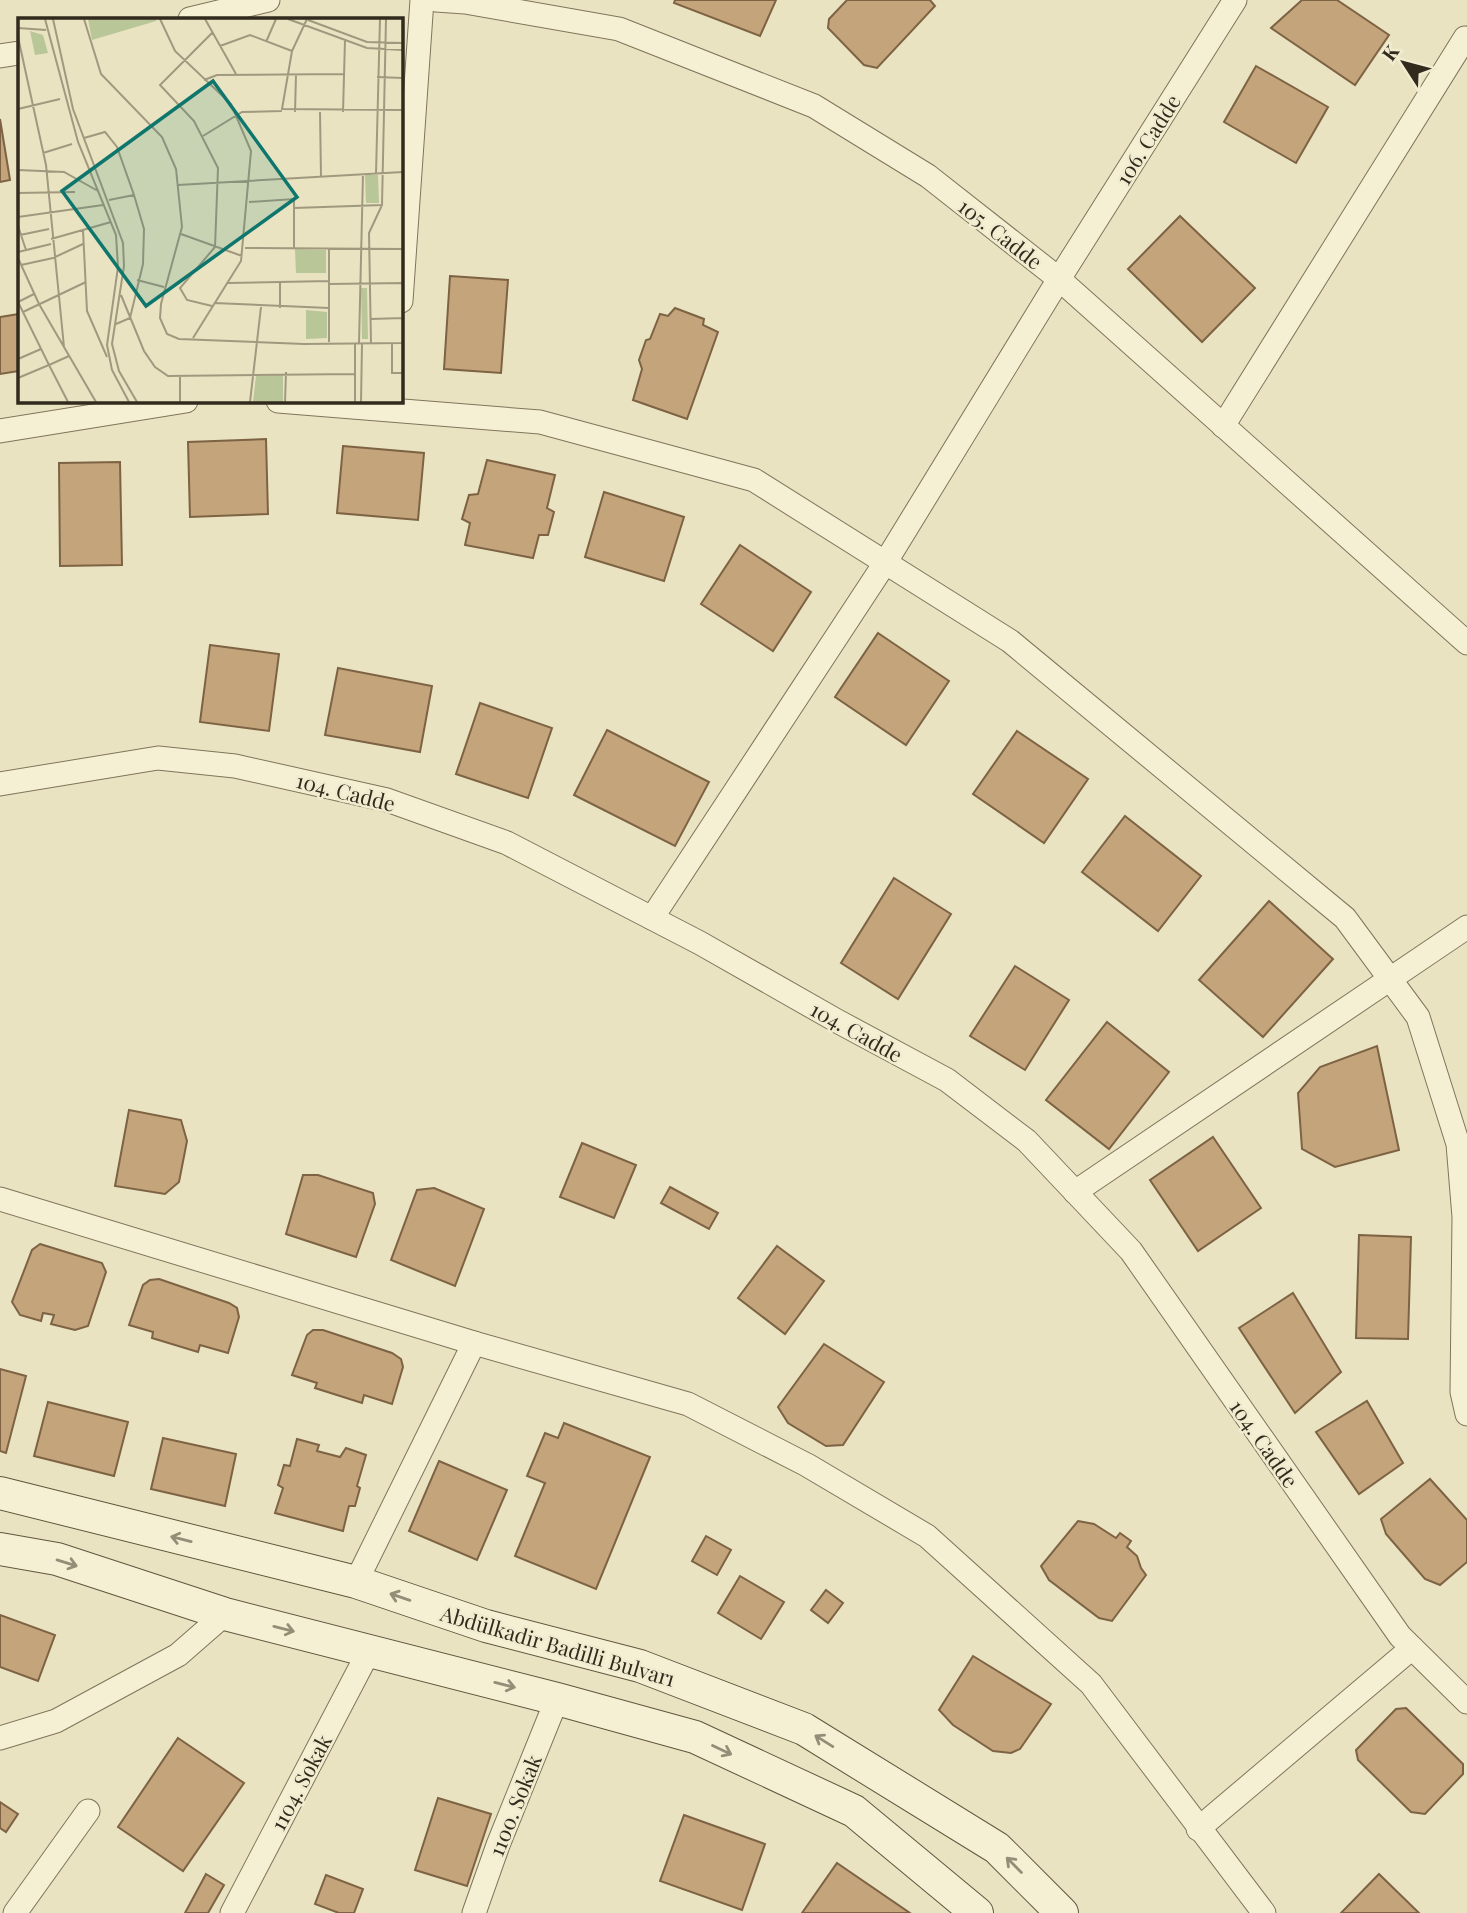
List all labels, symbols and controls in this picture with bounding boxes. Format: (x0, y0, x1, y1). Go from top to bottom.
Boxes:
inset map (18, 18, 402, 402)
north arrow (1369, 28, 1439, 98)
text: K (1375, 39, 1404, 66)
street label: 106. Cadde (1108, 88, 1186, 190)
street label: 105. Cadde (953, 191, 1049, 275)
street label: 104. Cadde (294, 765, 398, 817)
street label: 104. Cadde (806, 994, 908, 1068)
street label: 104. Cadde (1225, 1394, 1305, 1492)
one-way arrow (170, 1532, 193, 1545)
one-way arrow (55, 1557, 77, 1570)
one-way arrow (390, 1590, 412, 1603)
street label: Abdülkadir Badilli Bulvarı (437, 1598, 678, 1692)
one-way arrow (272, 1623, 295, 1636)
one-way arrow (493, 1679, 516, 1692)
street label: 1104. Sokak (263, 1729, 337, 1835)
one-way arrow (814, 1733, 834, 1747)
one-way arrow (711, 1744, 733, 1757)
street label: 1100. Sokak (481, 1750, 547, 1860)
one-way arrow (1005, 1856, 1022, 1873)

